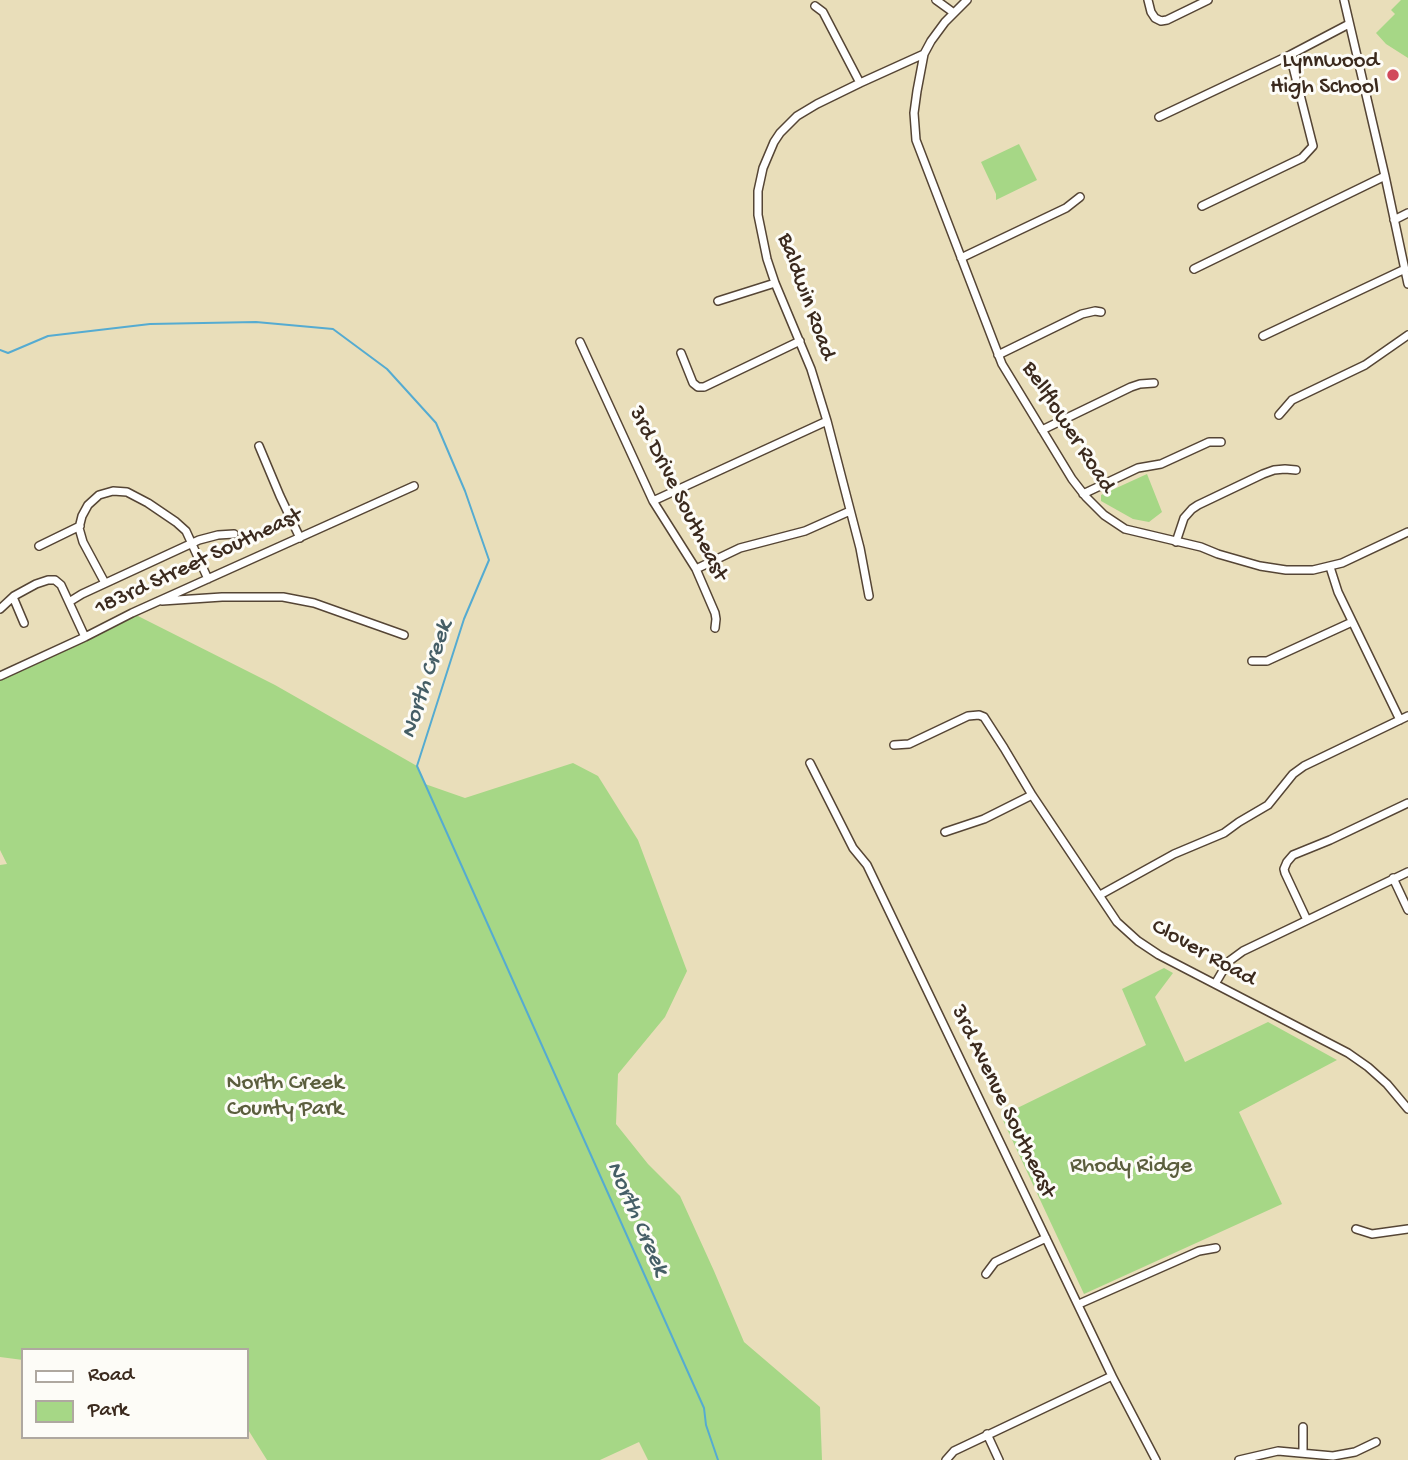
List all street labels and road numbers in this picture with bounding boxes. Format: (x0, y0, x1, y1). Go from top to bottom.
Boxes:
street label: Baldwin Road (769, 230, 841, 364)
street label: Bellflower Road (1014, 357, 1120, 499)
street label: 3rd Drive Southeast (621, 402, 733, 586)
street label: 183rd Street Southeast (91, 503, 307, 623)
street label: Clover Road (1146, 914, 1260, 994)
street label: 3rd Avenue Southeast (943, 1001, 1061, 1203)

